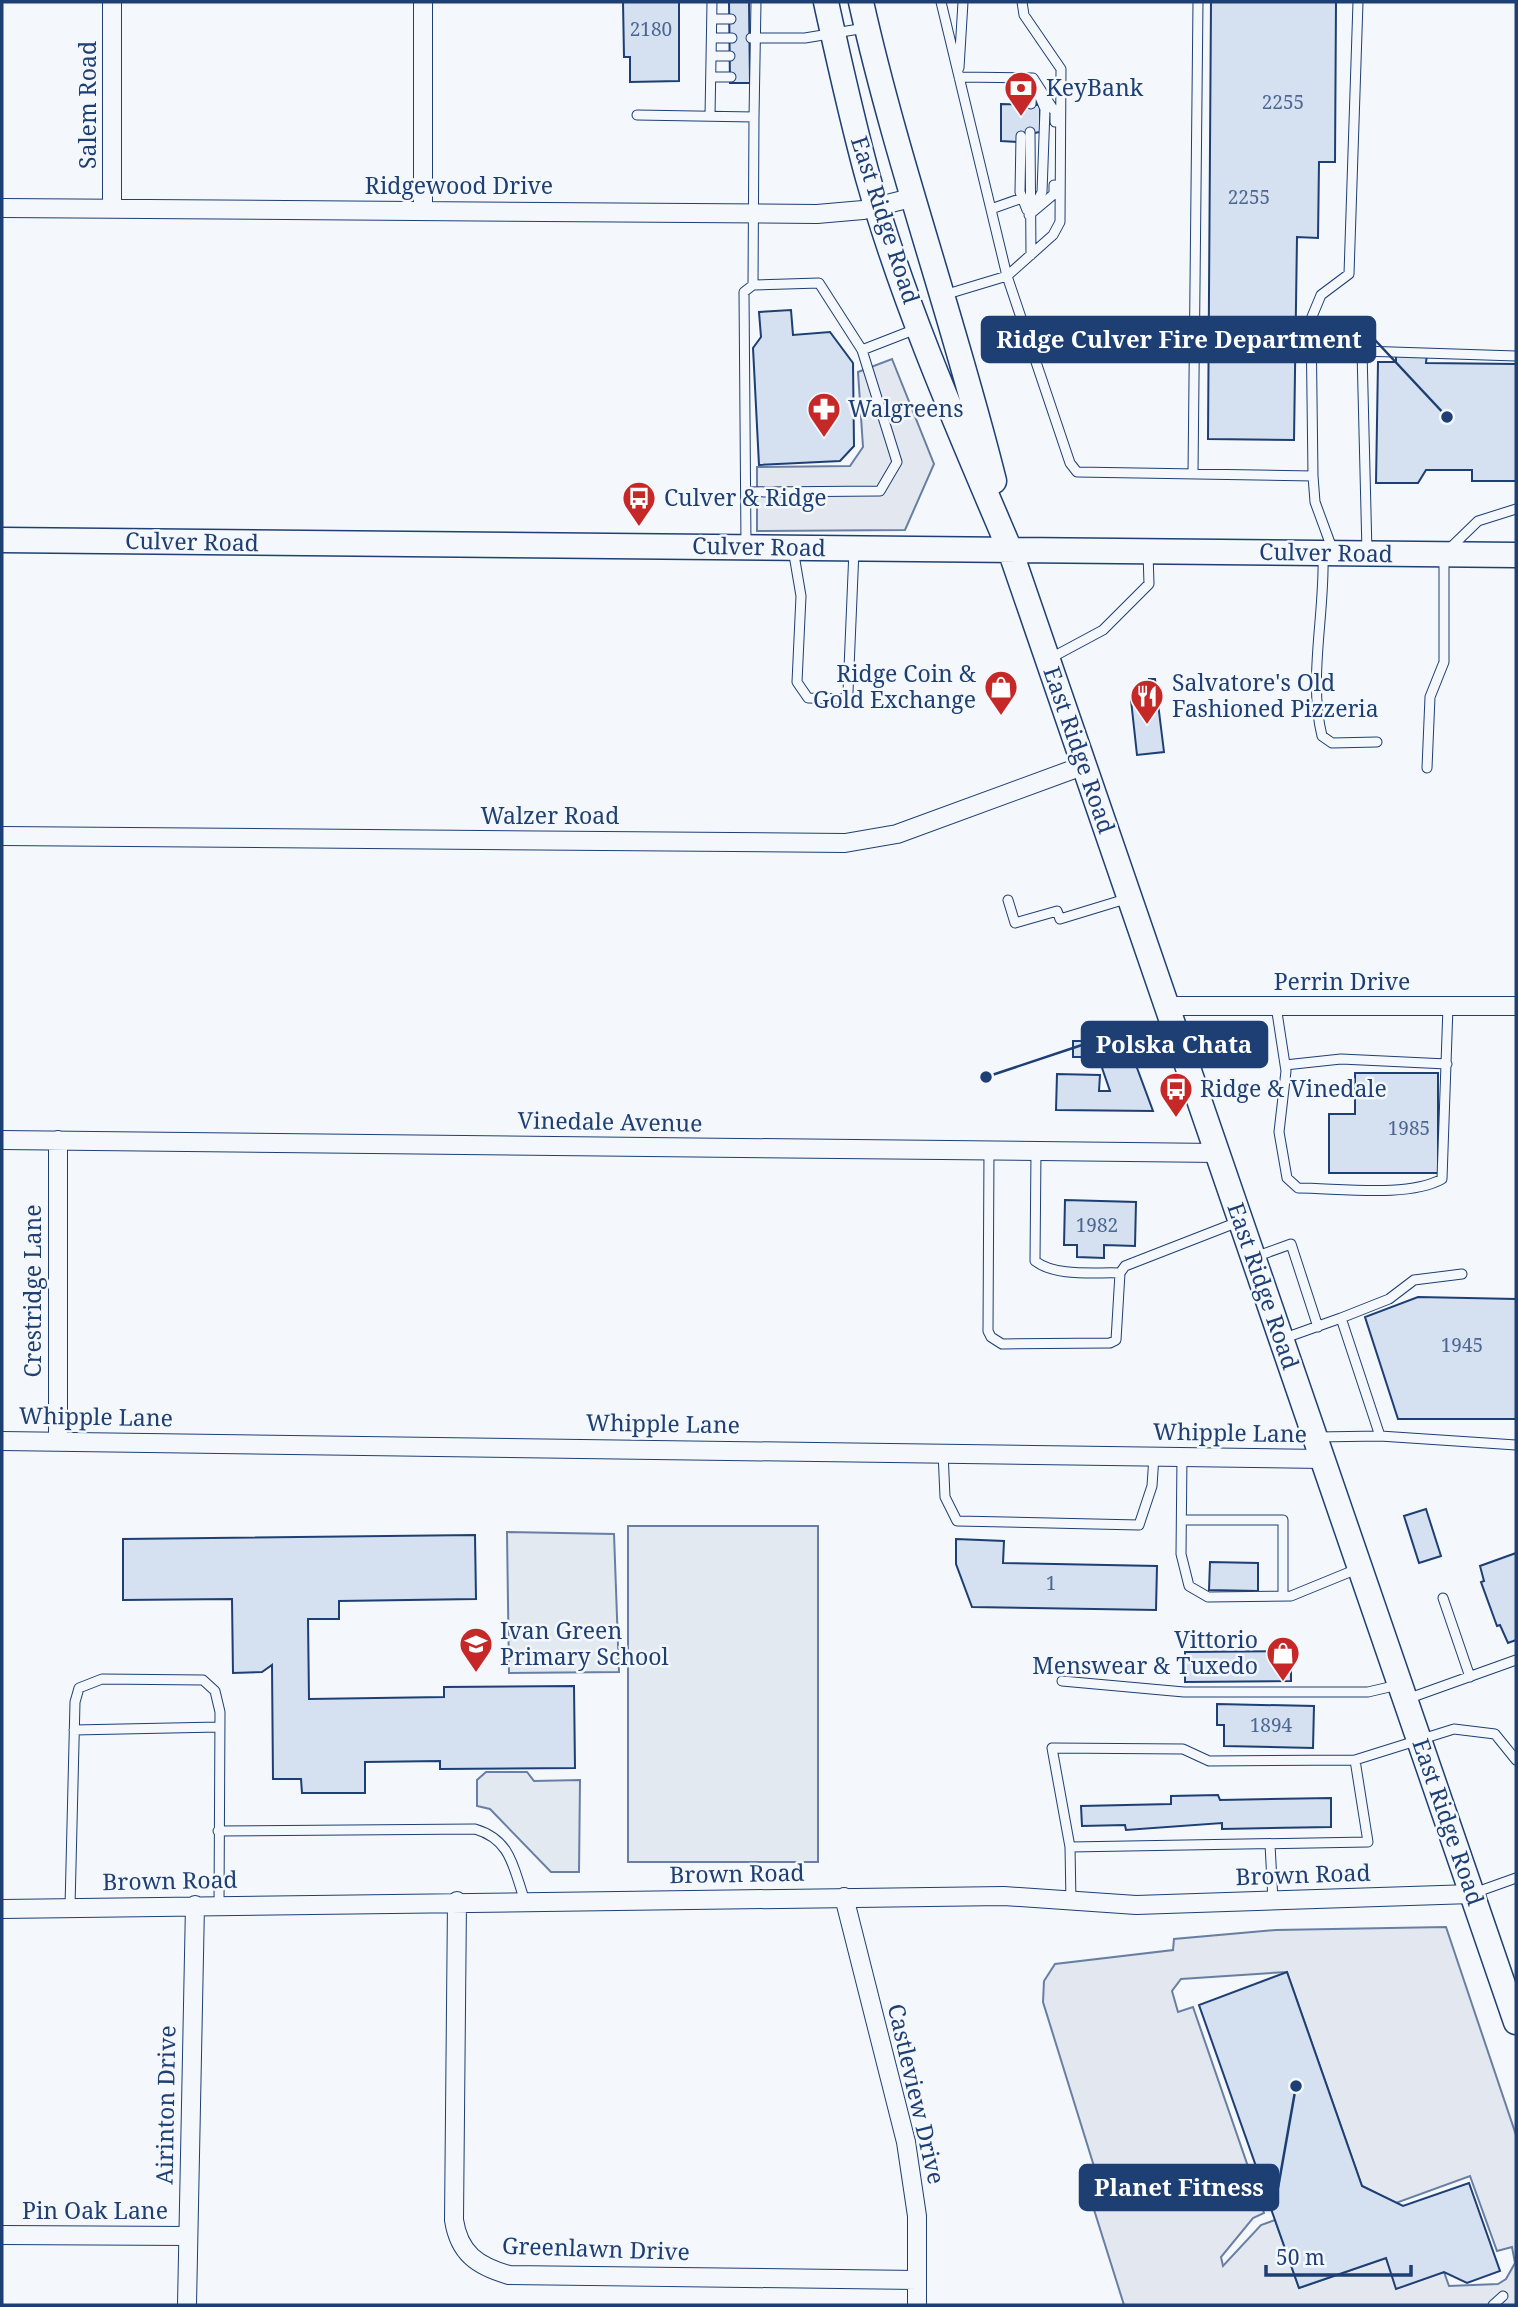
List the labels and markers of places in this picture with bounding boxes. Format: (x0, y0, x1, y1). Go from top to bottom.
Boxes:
bank icon: KeyBank (1002, 69, 1040, 118)
place label: KeyBank (1046, 71, 1144, 103)
callout: Ridge Culver Fire Department (982, 317, 1375, 362)
pharmacy icon: Walgreens (805, 390, 843, 439)
place label: Walgreens (848, 392, 964, 424)
bus stop icon: Culver & Ridge (620, 479, 658, 528)
place label: Culver & Ridge (664, 481, 827, 513)
place label: Ridge Coin & Gold Exchange (813, 657, 976, 715)
place label: Salvatore's Old Fashioned Pizzeria (1172, 666, 1379, 724)
shop icon: Ridge Coin & Gold Exchange (982, 668, 1020, 717)
restaurant icon: Salvatore's Old Fashioned Pizzeria (1128, 677, 1166, 726)
callout: Polska Chata (1082, 1022, 1267, 1067)
bus stop icon: Ridge & Vinedale (1157, 1070, 1195, 1119)
place label: Ridge & Vinedale (1200, 1072, 1387, 1104)
place label: Ivan Green Primary School (500, 1614, 669, 1672)
place label: Vittorio Menswear & Tuxedo (1032, 1623, 1258, 1681)
school or university icon: Ivan Green Primary School (457, 1625, 495, 1674)
shop icon: Vittorio Menswear & Tuxedo (1264, 1634, 1302, 1683)
callout: Planet Fitness (1080, 2165, 1278, 2210)

